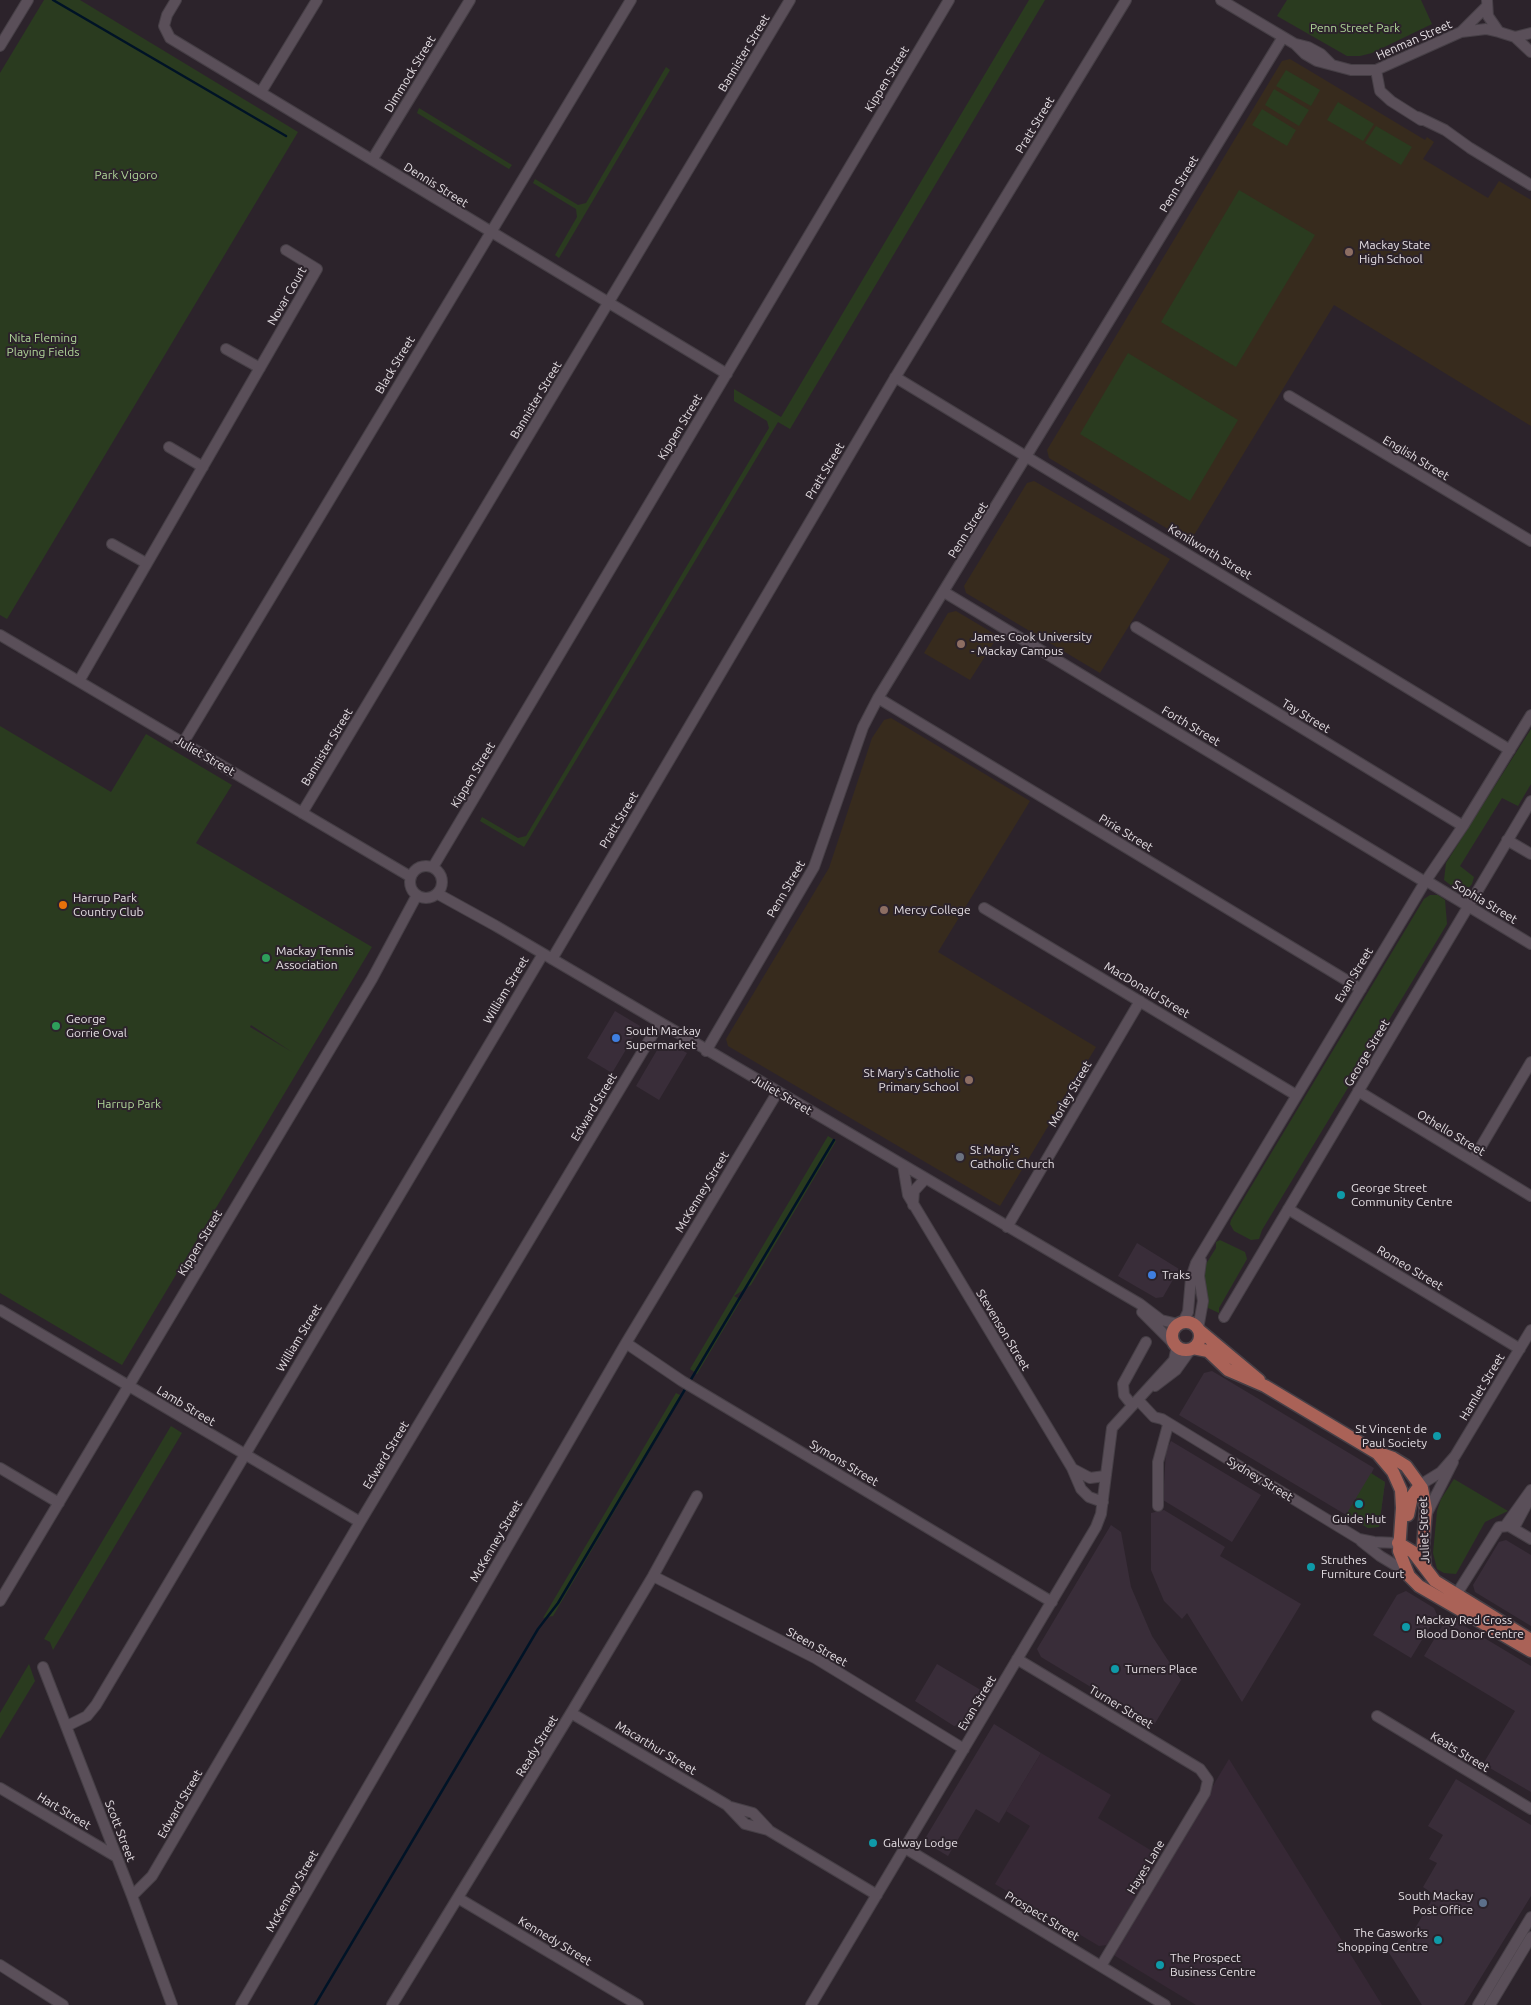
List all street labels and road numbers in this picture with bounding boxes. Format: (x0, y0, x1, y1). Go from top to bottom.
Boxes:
street label: Bannister Street (715, 12, 773, 94)
street label: Henman Street (1374, 17, 1454, 63)
street label: Dimmock Street (381, 33, 439, 115)
street label: Kippen Street (862, 43, 912, 115)
street label: Pratt Street (1012, 94, 1058, 156)
street label: Penn Street (1156, 153, 1202, 215)
street label: Dennis Street (401, 160, 471, 210)
street label: Novar Court (264, 264, 310, 328)
street label: Black Street (372, 333, 418, 397)
street label: Bannister Street (507, 359, 565, 441)
street label: Kippen Street (655, 391, 705, 463)
street label: English Street (1380, 433, 1452, 483)
street label: Pratt Street (802, 440, 848, 502)
street label: Penn Street (945, 499, 991, 561)
street label: Kenilworth Street (1165, 521, 1255, 583)
street label: Tay Street (1279, 696, 1333, 736)
street label: Forth Street (1159, 703, 1223, 749)
street label: Bannister Street (298, 706, 356, 788)
street label: Juliet Street (173, 733, 237, 779)
street label: Kippen Street (448, 739, 498, 811)
street label: Pratt Street (596, 789, 642, 851)
street label: Pirie Street (1096, 811, 1156, 855)
street label: Penn Street (764, 858, 808, 920)
street label: Sophia Street (1450, 877, 1520, 927)
street label: Evan Street (1332, 945, 1376, 1005)
street label: William Street (480, 954, 532, 1026)
street label: MacDonald Street (1102, 959, 1192, 1021)
street label: George Street (1341, 1017, 1393, 1089)
street label: Morley Street (1045, 1058, 1095, 1130)
street label: Edward Street (568, 1070, 620, 1144)
street label: Juliet Street (750, 1072, 814, 1118)
street label: Othello Street (1414, 1107, 1488, 1159)
street label: McKenney Street (672, 1149, 732, 1235)
street label: Kippen Street (175, 1207, 225, 1279)
street label: Romeo Street (1374, 1243, 1446, 1293)
street label: Stevenson Street (973, 1287, 1033, 1373)
street label: William Street (273, 1302, 325, 1374)
street label: Hamlet Street (1456, 1351, 1508, 1423)
street label: Lamb Street (154, 1383, 218, 1429)
street label: Edward Street (360, 1418, 412, 1492)
street label: Symons Street (807, 1437, 881, 1489)
street label: Sydney Street (1224, 1454, 1296, 1504)
street label: McKenney Street (467, 1497, 525, 1585)
street label: Juliet Street (1416, 1497, 1432, 1563)
street label: Steen Street (784, 1624, 850, 1670)
street label: Evan Street (955, 1673, 999, 1733)
street label: Turner Street (1086, 1682, 1156, 1732)
street label: Ready Street (513, 1713, 561, 1779)
street label: Macarthur Street (613, 1718, 699, 1778)
street label: Keats Street (1428, 1729, 1492, 1775)
street label: Edward Street (155, 1767, 205, 1841)
street label: Hart Street (35, 1789, 93, 1833)
street label: Scott Street (102, 1798, 138, 1864)
street label: Hayes Lane (1124, 1837, 1168, 1897)
street label: McKenney Street (263, 1847, 321, 1935)
street label: Prospect Street (1002, 1888, 1082, 1944)
street label: Kennedy Street (516, 1913, 594, 1969)

